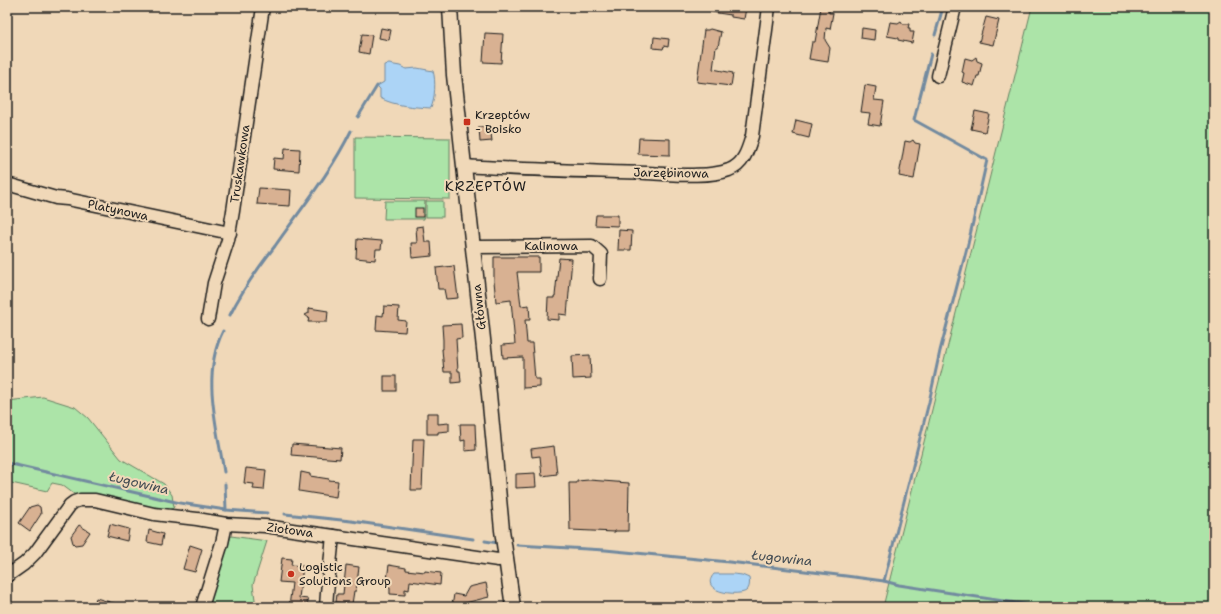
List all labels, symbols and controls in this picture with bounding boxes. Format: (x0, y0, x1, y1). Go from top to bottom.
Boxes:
place label: Krzeptów - Boisko (475, 107, 531, 137)
marker: Krzeptów - Boisko (462, 117, 472, 127)
street label: Truskawkowa (227, 123, 254, 204)
street label: Jarzębinowa (633, 164, 709, 182)
district label: KRZEPTÓW (445, 177, 527, 195)
street label: Platynowa (86, 196, 150, 224)
street label: Kalinowa (524, 238, 578, 254)
street label: Główna (469, 283, 489, 331)
water label: Ługowina (107, 468, 171, 498)
street label: Ziołowa (266, 519, 315, 541)
water label: Ługowina (750, 546, 813, 570)
place label: Logistic Solutions Group (299, 559, 391, 589)
marker: Logistic Solutions Group (286, 569, 296, 579)

